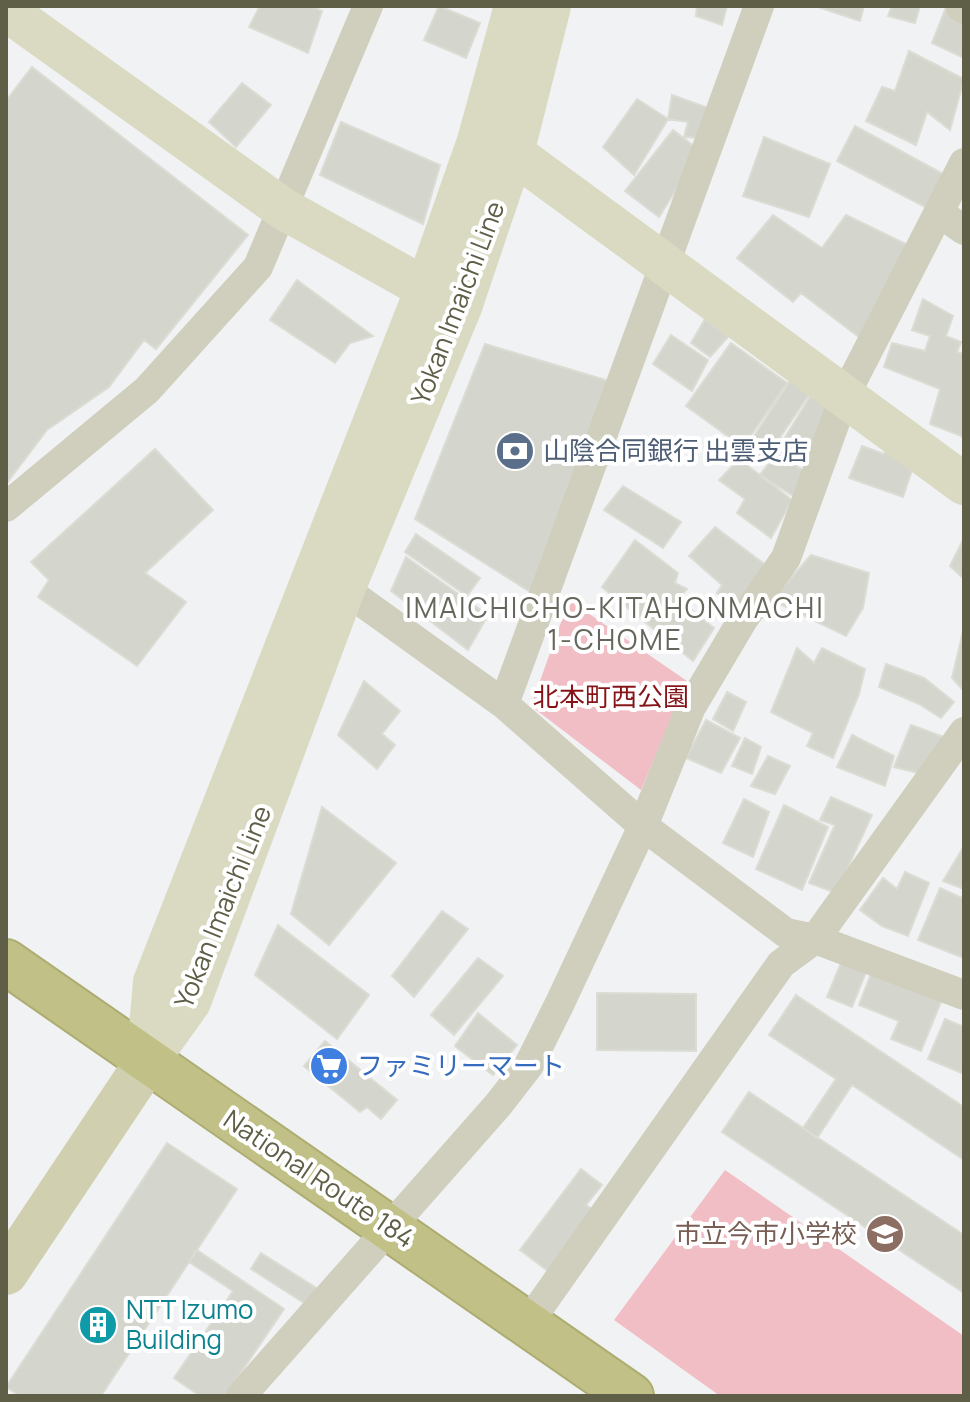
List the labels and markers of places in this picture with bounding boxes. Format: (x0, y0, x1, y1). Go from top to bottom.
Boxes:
bank icon: 山陰合同銀行 出雲支店 (494, 430, 536, 472)
place label: 山陰合同銀行 出雲支店 (543, 432, 808, 468)
supermarket icon: ファミリーマート (308, 1045, 350, 1087)
place label: ファミリーマート (357, 1047, 565, 1083)
school or university icon: 市立今市小学校 (864, 1213, 906, 1255)
place label: 市立今市小学校 (675, 1215, 857, 1251)
place label: NTT Izumo Building (126, 1291, 253, 1357)
building icon: NTT Izumo Building (77, 1304, 119, 1346)

